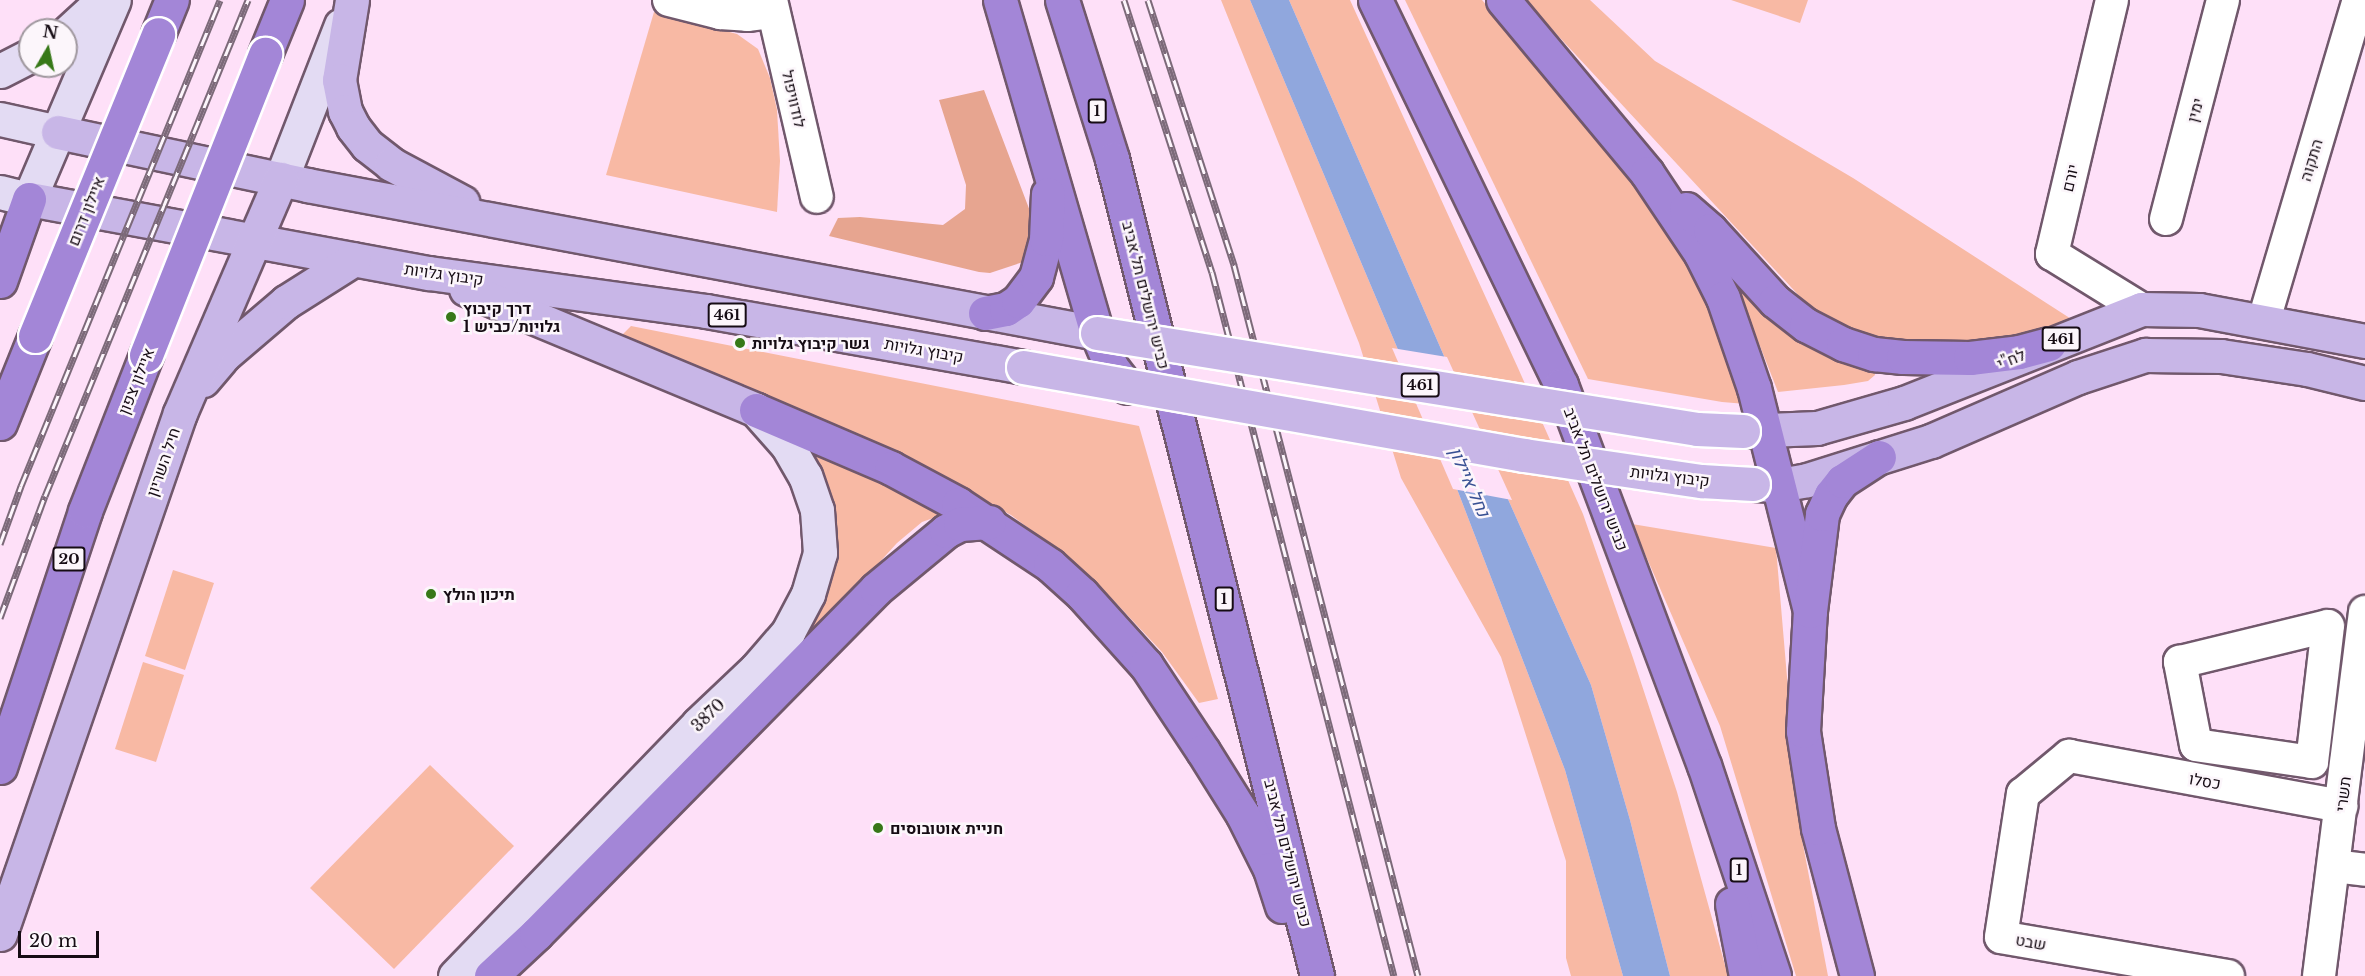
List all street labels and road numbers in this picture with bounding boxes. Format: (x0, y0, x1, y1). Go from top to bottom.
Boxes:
street label: לודוויפול (778, 68, 810, 130)
street label: ימין (2183, 96, 2207, 124)
road number: 1 (1086, 99, 1108, 123)
street label: התקוה (2295, 136, 2327, 184)
street label: יורם (2058, 162, 2082, 194)
street label: איילון דרום (63, 174, 109, 248)
street label: כביש ירושלים תל אביב (1118, 219, 1174, 371)
street label: קיבוץ גלויות (403, 259, 485, 289)
road number: 461 (708, 303, 746, 327)
road number: 461 (2042, 327, 2080, 351)
street label: קיבוץ גלויות (883, 334, 965, 366)
street label: איילון צפון (114, 345, 158, 417)
street label: לח"י (1994, 345, 2028, 373)
road number: 461 (1400, 373, 1440, 397)
street label: כביש ירושלים תל אביב (1560, 405, 1632, 553)
street label: חיל השריון (142, 425, 184, 499)
street label: קיבוץ גלויות (1629, 462, 1711, 490)
road number: 20 (51, 547, 87, 571)
road number: 1 (1214, 587, 1234, 611)
street label: 3870 (687, 695, 729, 735)
street label: כסלו (2188, 769, 2222, 793)
street label: תשרי (2331, 775, 2355, 813)
street label: כביש ירושלים תל אביב (1260, 777, 1316, 929)
road number: 1 (1728, 858, 1750, 882)
street label: שבט (2014, 930, 2048, 954)

